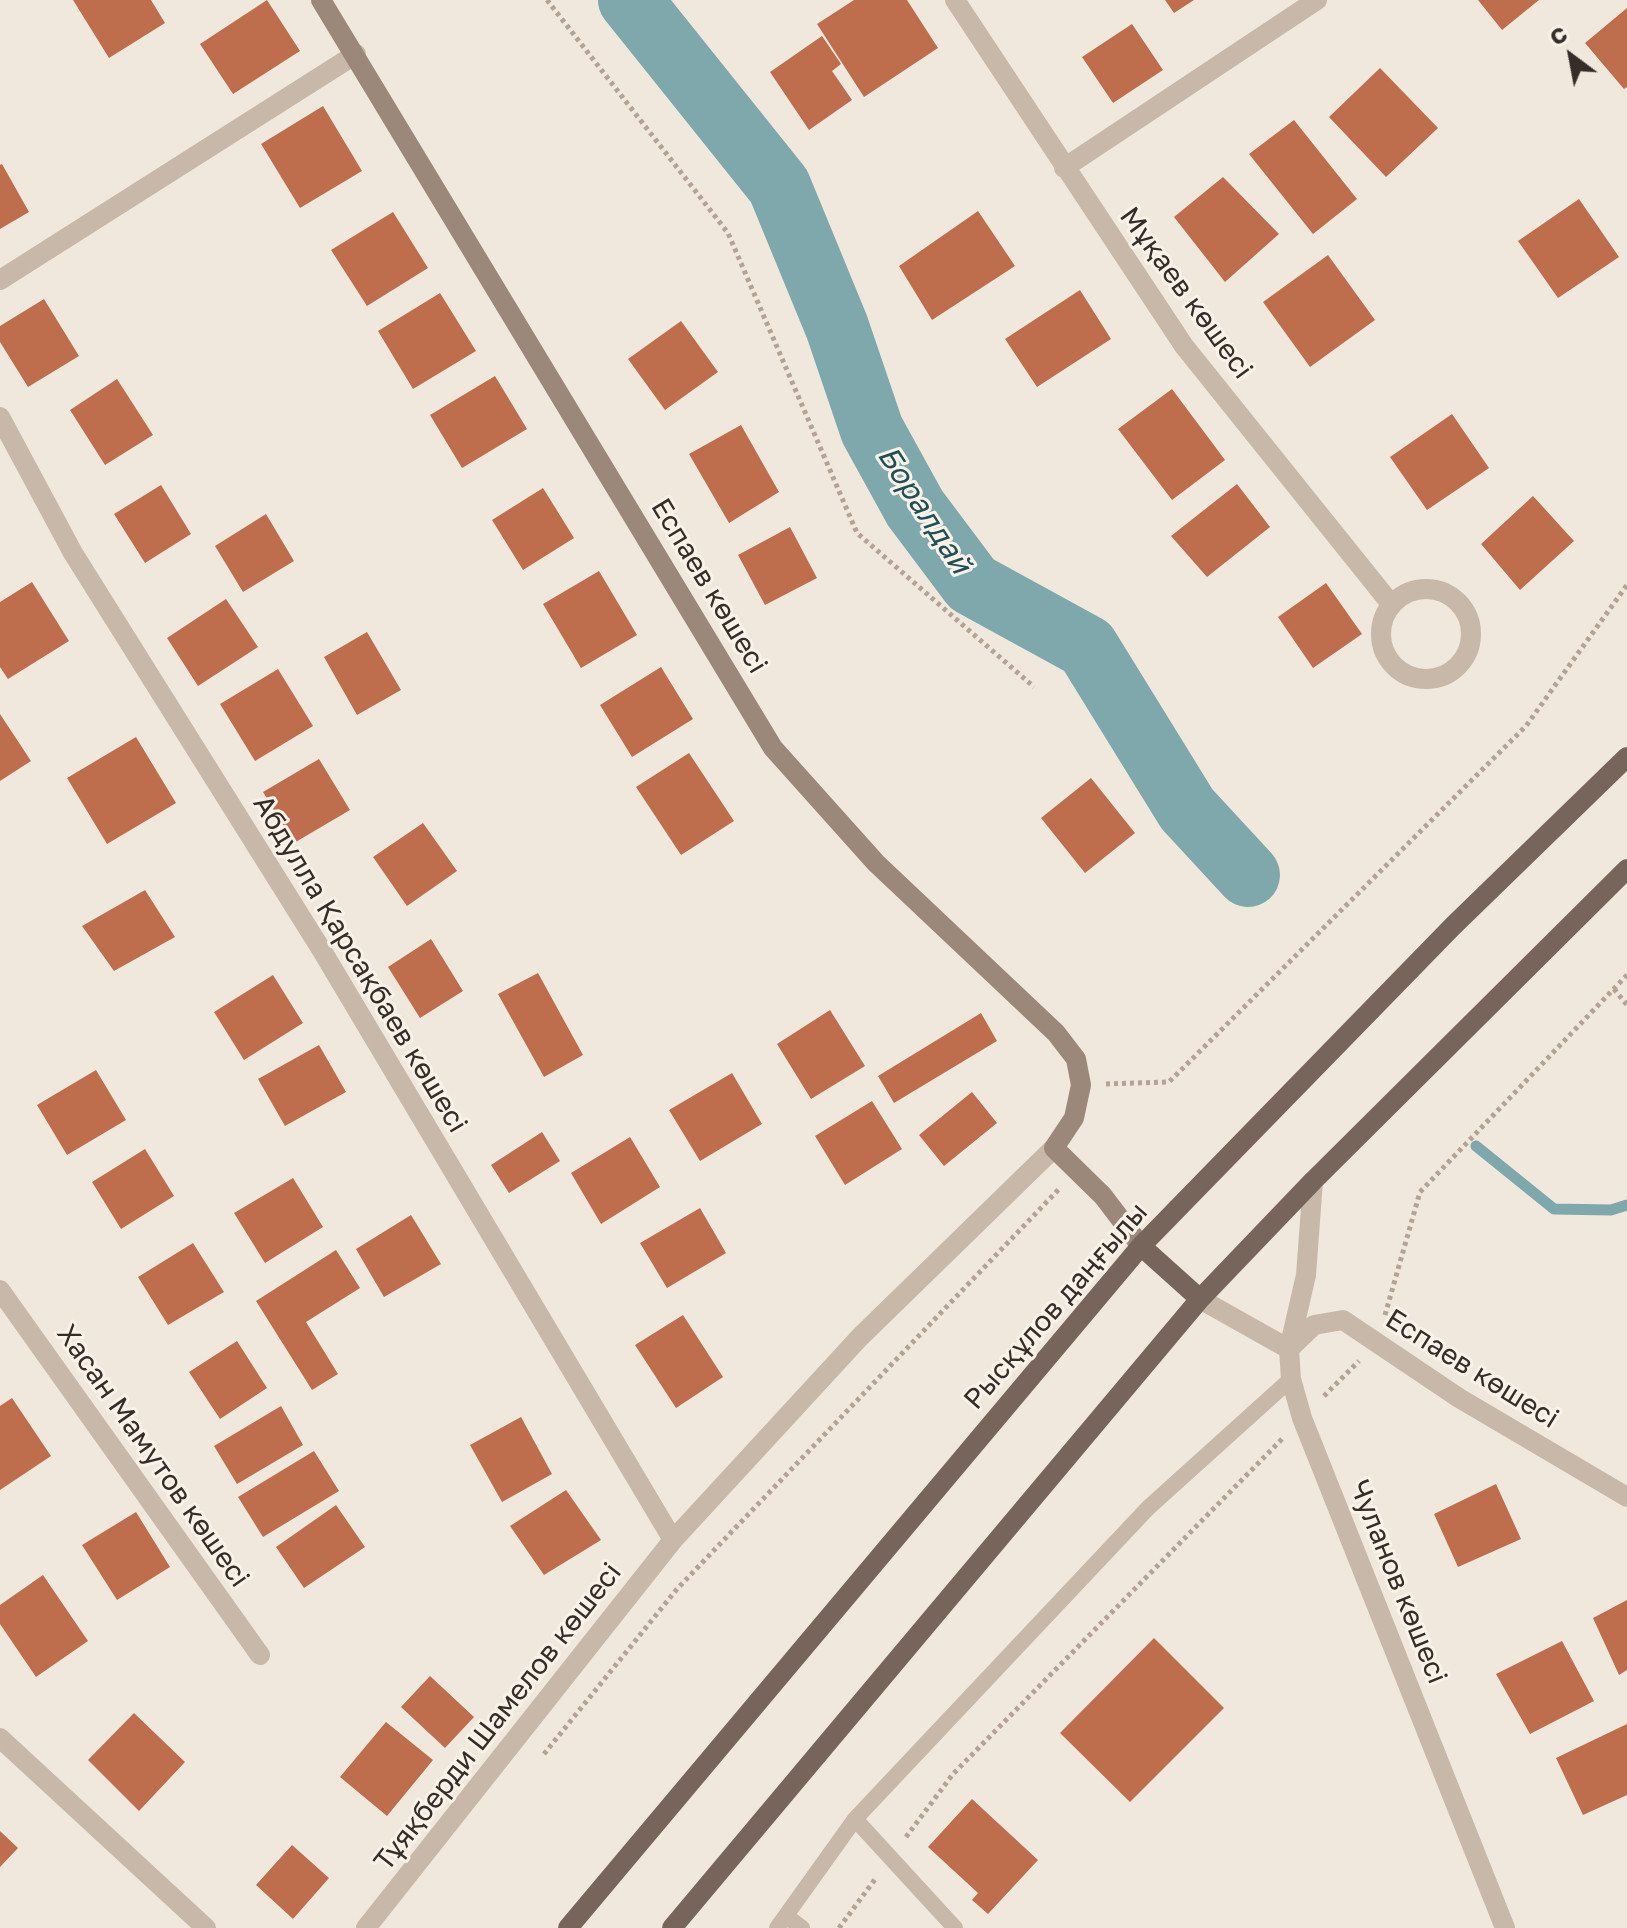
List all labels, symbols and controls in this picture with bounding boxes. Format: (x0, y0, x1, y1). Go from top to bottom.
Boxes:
north arrow (1531, 16, 1611, 96)
text: С (1544, 20, 1572, 51)
street label: Мұқаев көшесі (1112, 201, 1260, 385)
water label: Боралдай (870, 440, 978, 580)
street label: Еспаев көшесі (644, 493, 774, 679)
street label: Абдулла Қарсақбаев көшесі (246, 789, 474, 1139)
street label: Рысқұлов даңғылы (957, 1196, 1155, 1416)
street label: Еспаев көшесі (1379, 1302, 1565, 1436)
street label: Хасан Мамутов көшесі (50, 1318, 256, 1594)
street label: Чуланов көшесі (1342, 1475, 1454, 1689)
street label: Тұяқберди Шамелов көшесі (367, 1556, 629, 1878)

